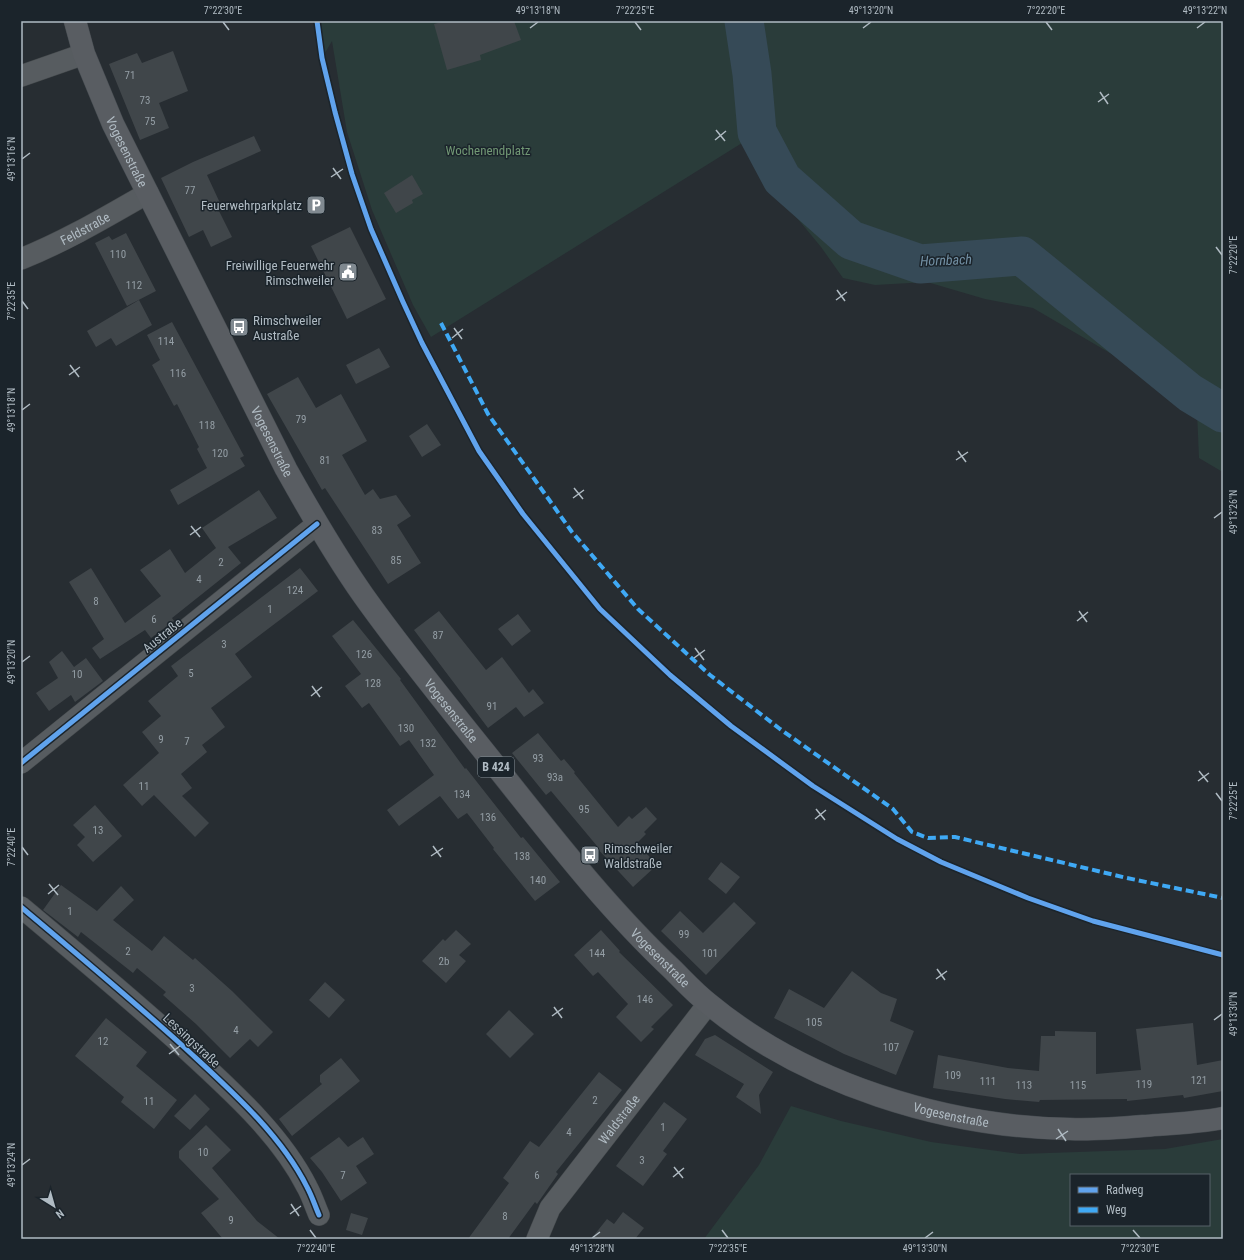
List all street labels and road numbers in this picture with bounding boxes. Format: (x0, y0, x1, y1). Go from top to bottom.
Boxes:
street label: Vogesenstraße (103, 114, 150, 190)
street label: Feldstraße (58, 209, 113, 248)
street label: Vogesenstraße (248, 404, 296, 480)
street label: Austraße (140, 615, 185, 656)
street label: Vogesenstraße (421, 676, 481, 746)
road number: B 424 (478, 757, 514, 777)
street label: Vogesenstraße (627, 926, 693, 991)
street label: Lessingstraße (160, 1010, 223, 1071)
street label: Waldstraße (596, 1092, 643, 1147)
street label: Vogesenstraße (911, 1100, 990, 1130)

